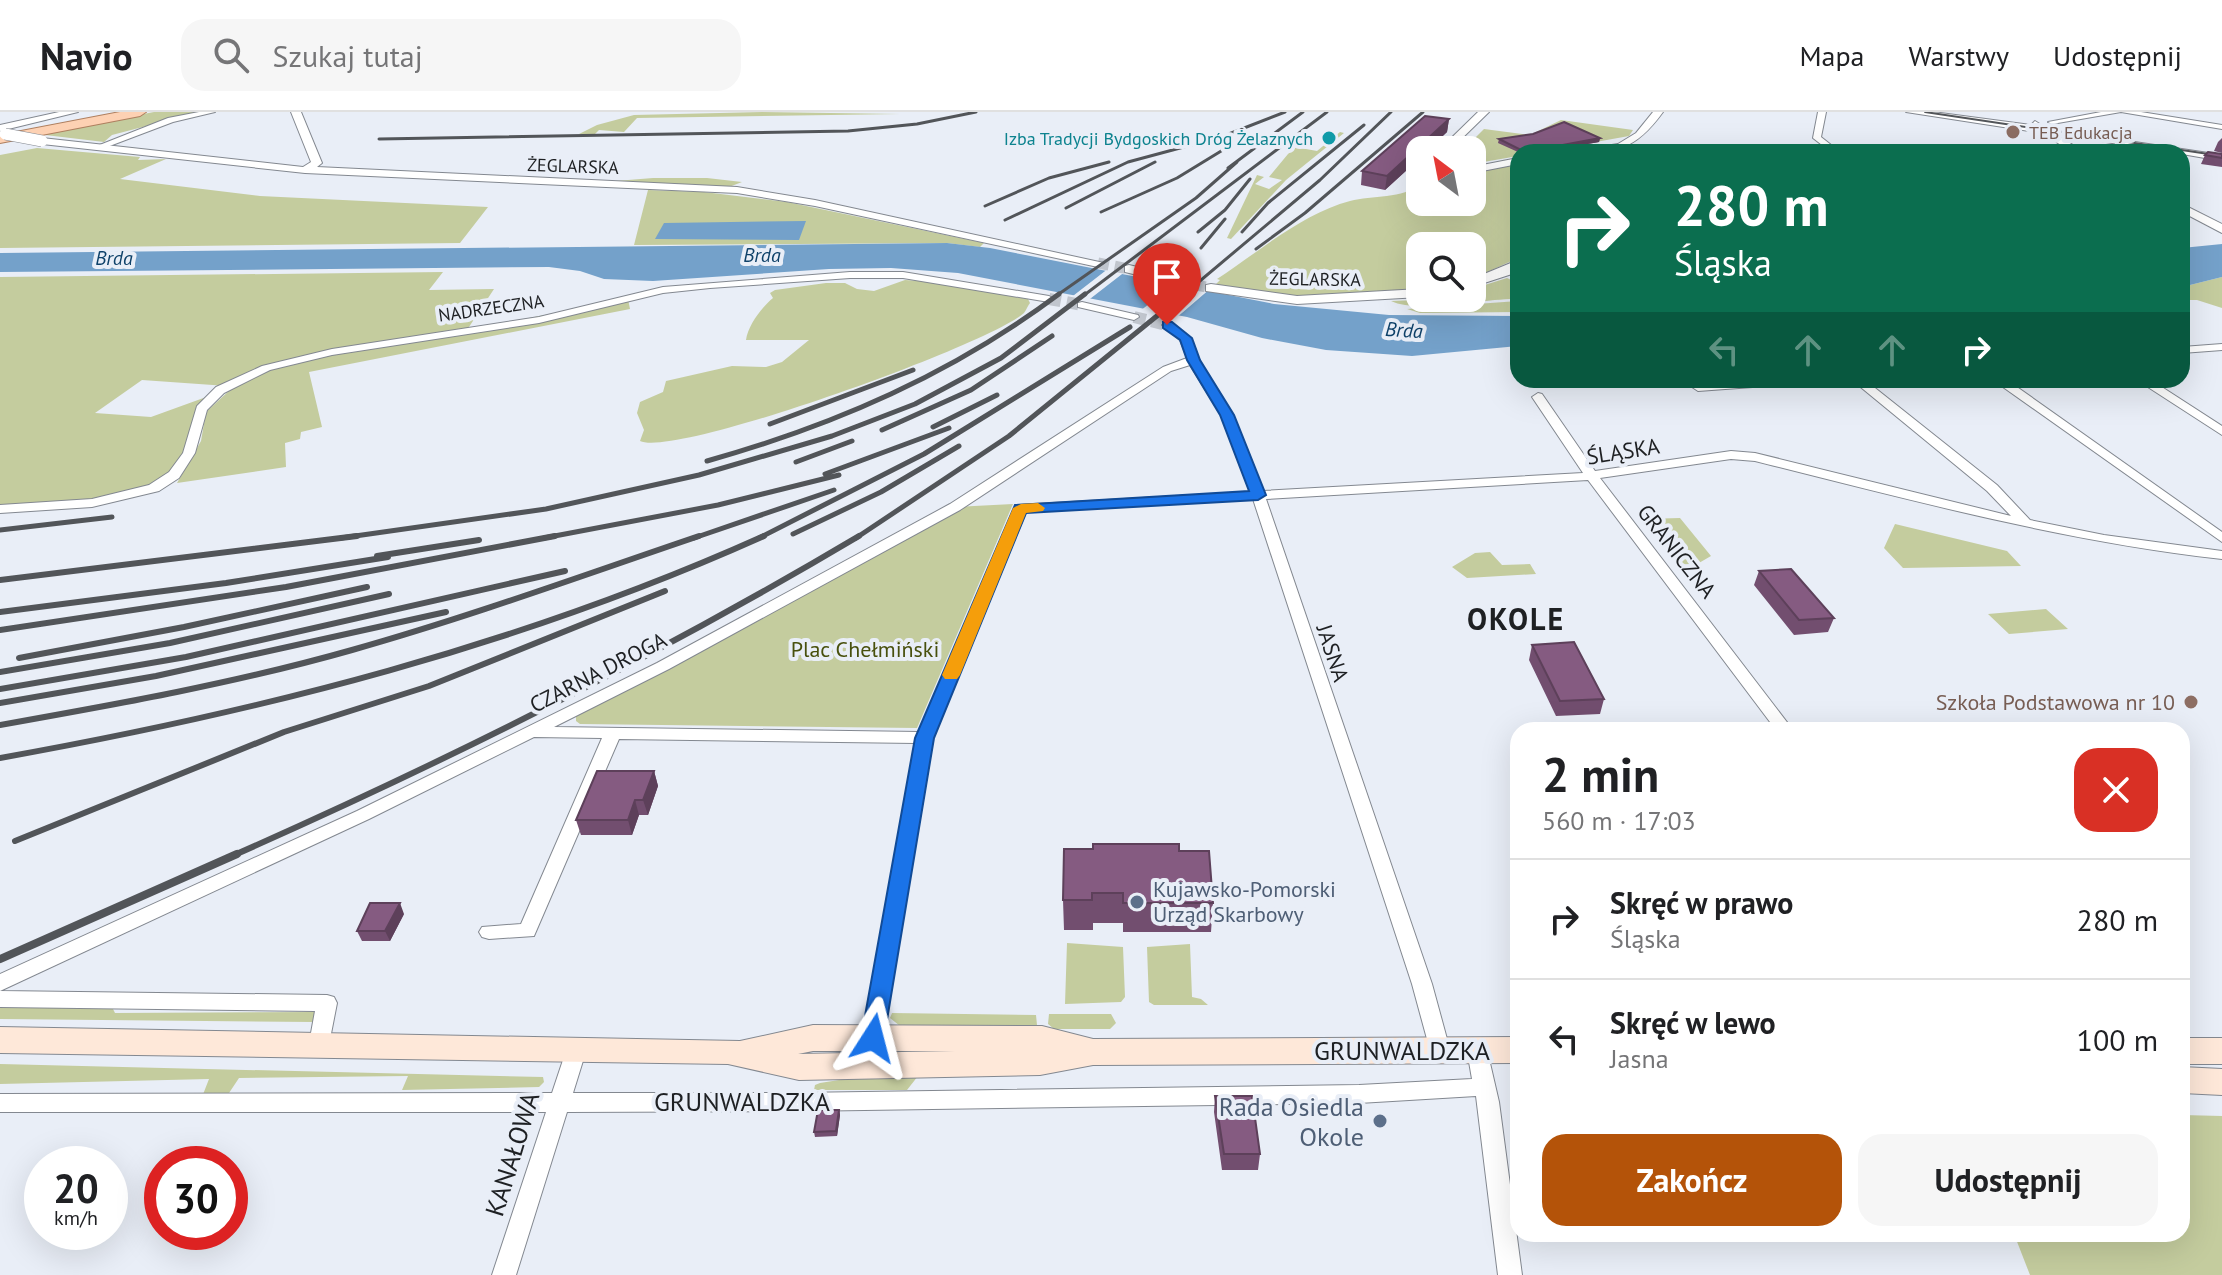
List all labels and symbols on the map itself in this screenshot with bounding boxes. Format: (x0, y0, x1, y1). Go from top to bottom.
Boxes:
place label: TEB Edukacja (2029, 121, 2132, 144)
marker: TEB Edukacja (2004, 123, 2022, 141)
place label: Izba Tradycji Bydgoskich Dróg Żelaznych (1004, 127, 1313, 150)
marker: Izba Tradycji Bydgoskich Dróg Żelaznych (1320, 129, 1338, 147)
north arrow (1406, 136, 1486, 216)
street label: ŻEGLARSKA (527, 153, 620, 179)
water label: Brda (743, 242, 781, 268)
pin (1133, 243, 1201, 325)
water label: Brda (95, 245, 133, 271)
street label: ŻEGLARSKA (1269, 267, 1361, 291)
street label: NADRZECZNA (437, 289, 546, 327)
water label: Brda (1384, 316, 1424, 344)
street label: ŚLĄSKA (1585, 431, 1662, 471)
street label: GRANICZNA (1632, 498, 1723, 604)
district label: OKOLE (1467, 599, 1565, 638)
street label: JASNA (1310, 620, 1355, 685)
street label: CZARNA DROGA (525, 625, 671, 719)
park label: Plac Chełmiński (791, 635, 939, 663)
place label: Szkoła Podstawowa nr 10 (1936, 688, 2175, 716)
marker: Szkoła Podstawowa nr 10 (2182, 693, 2200, 711)
place label: Kujawsko-Pomorski Urząd Skarbowy (1153, 875, 1336, 928)
marker: Kujawsko-Pomorski Urząd Skarbowy (1128, 893, 1146, 911)
position arrow (831, 996, 915, 1080)
street label: GRUNWALDZKA (1314, 1034, 1490, 1067)
street label: GRUNWALDZKA (654, 1085, 830, 1118)
street label: KANAŁOWA (478, 1088, 546, 1220)
place label: Rada Osiedla Okole (1219, 1090, 1364, 1153)
marker: Rada Osiedla Okole (1371, 1112, 1389, 1130)
speed limit sign: 30 (144, 1146, 248, 1250)

